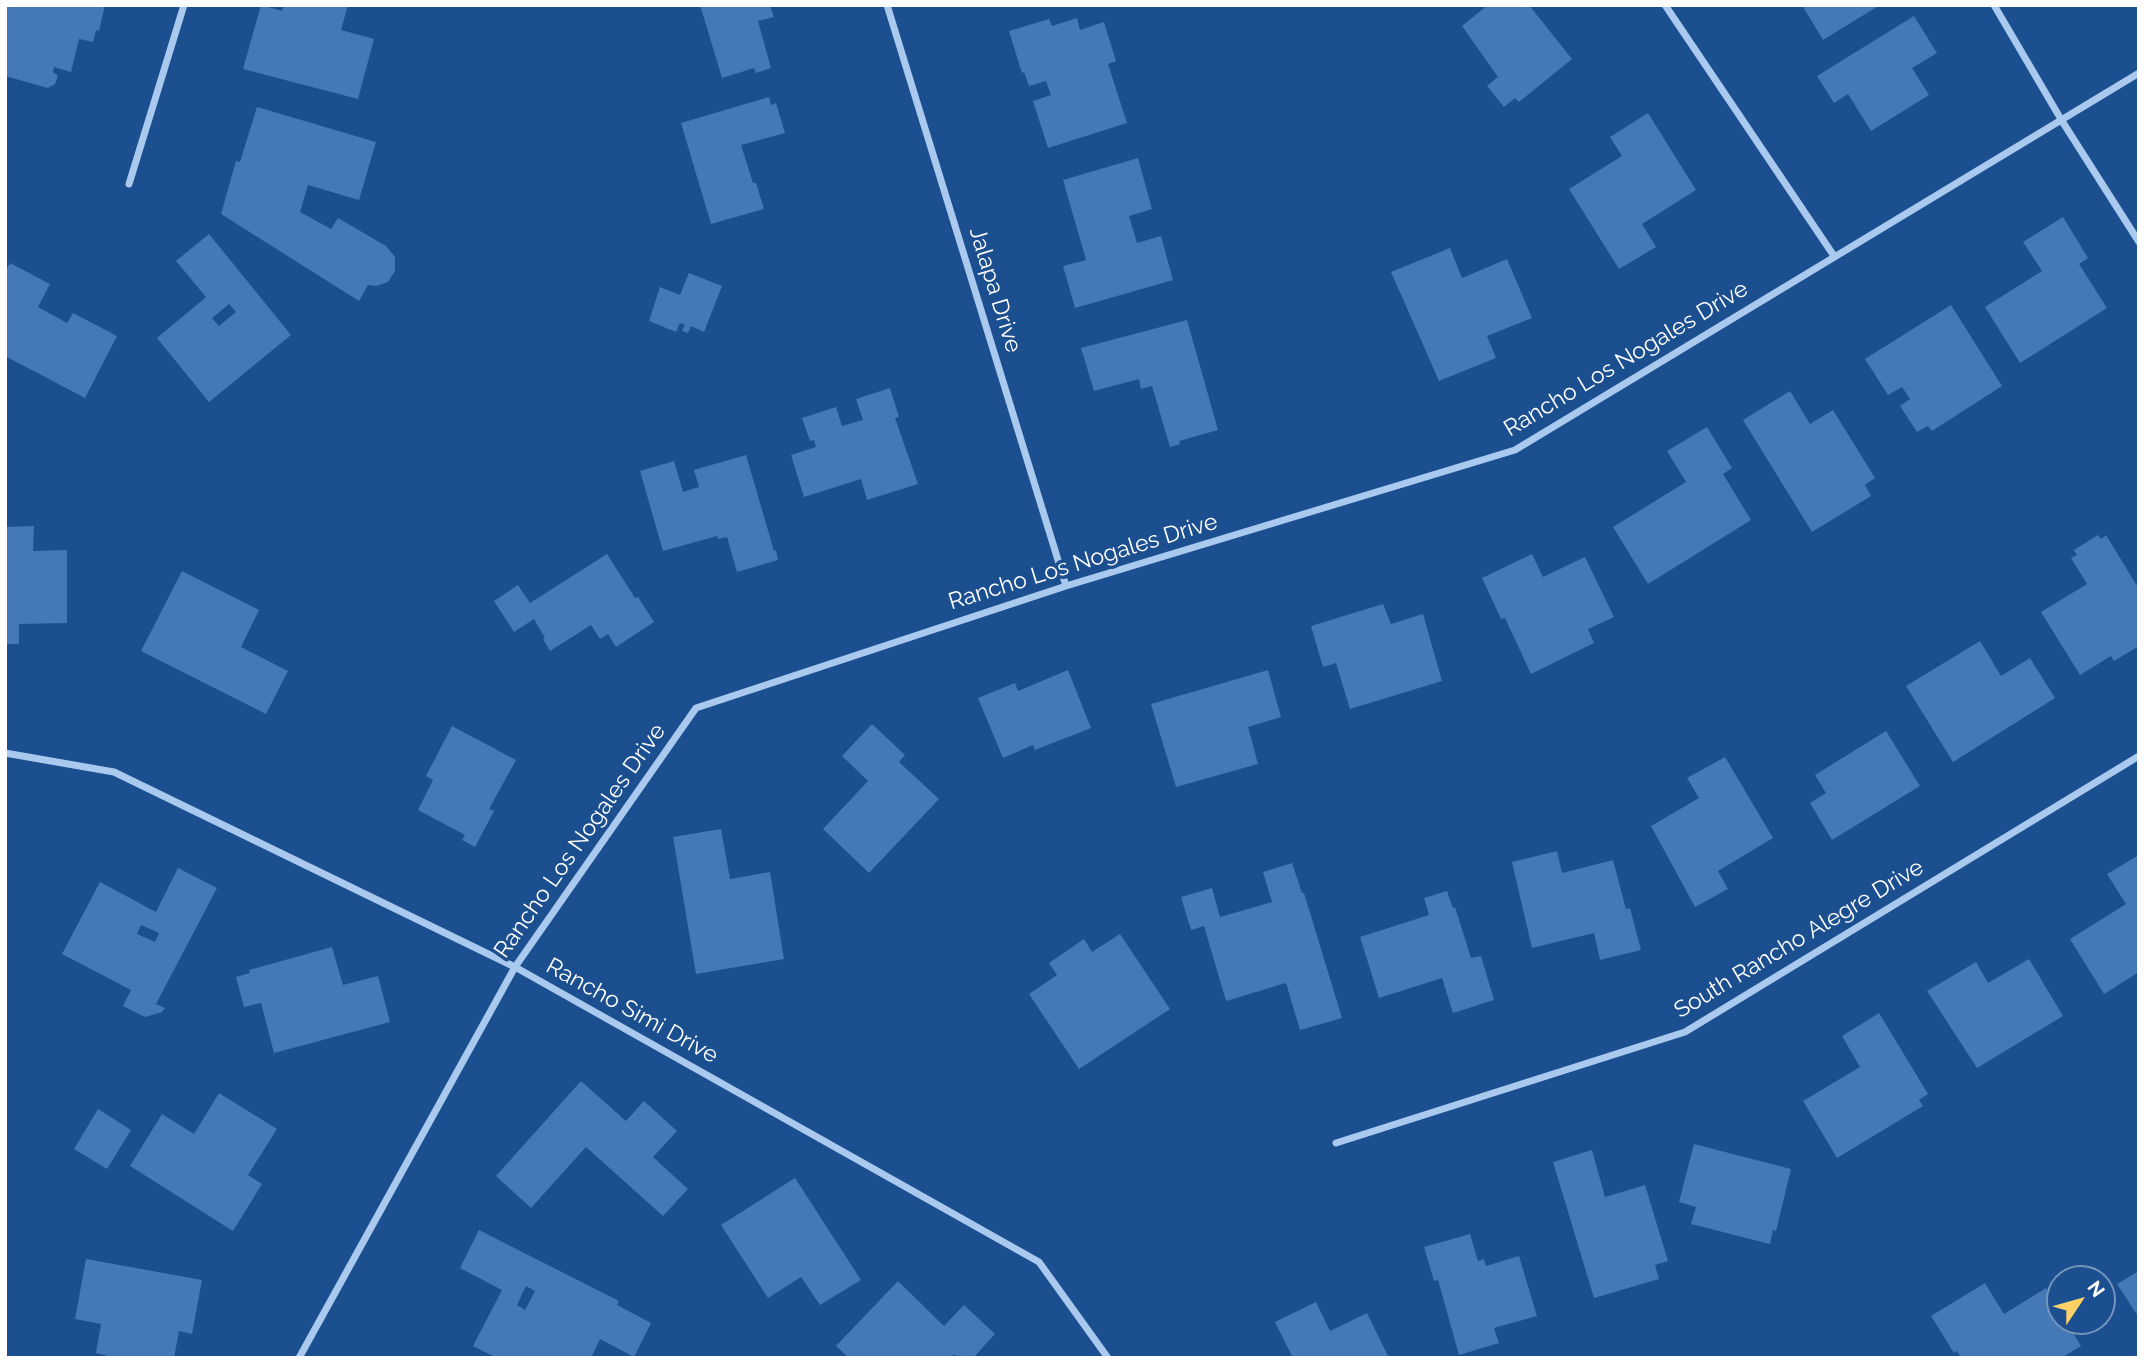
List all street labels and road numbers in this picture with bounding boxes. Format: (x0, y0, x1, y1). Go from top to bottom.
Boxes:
street label: Jalapa Drive (963, 224, 1027, 356)
street label: Rancho Los Nogales Drive (1499, 275, 1753, 443)
street label: Rancho Los Nogales Drive (945, 508, 1221, 616)
street label: Rancho Los Nogales Drive (488, 718, 672, 964)
street label: South Rancho Alegre Drive (1669, 853, 1929, 1025)
street label: Rancho Simi Drive (541, 952, 723, 1070)

